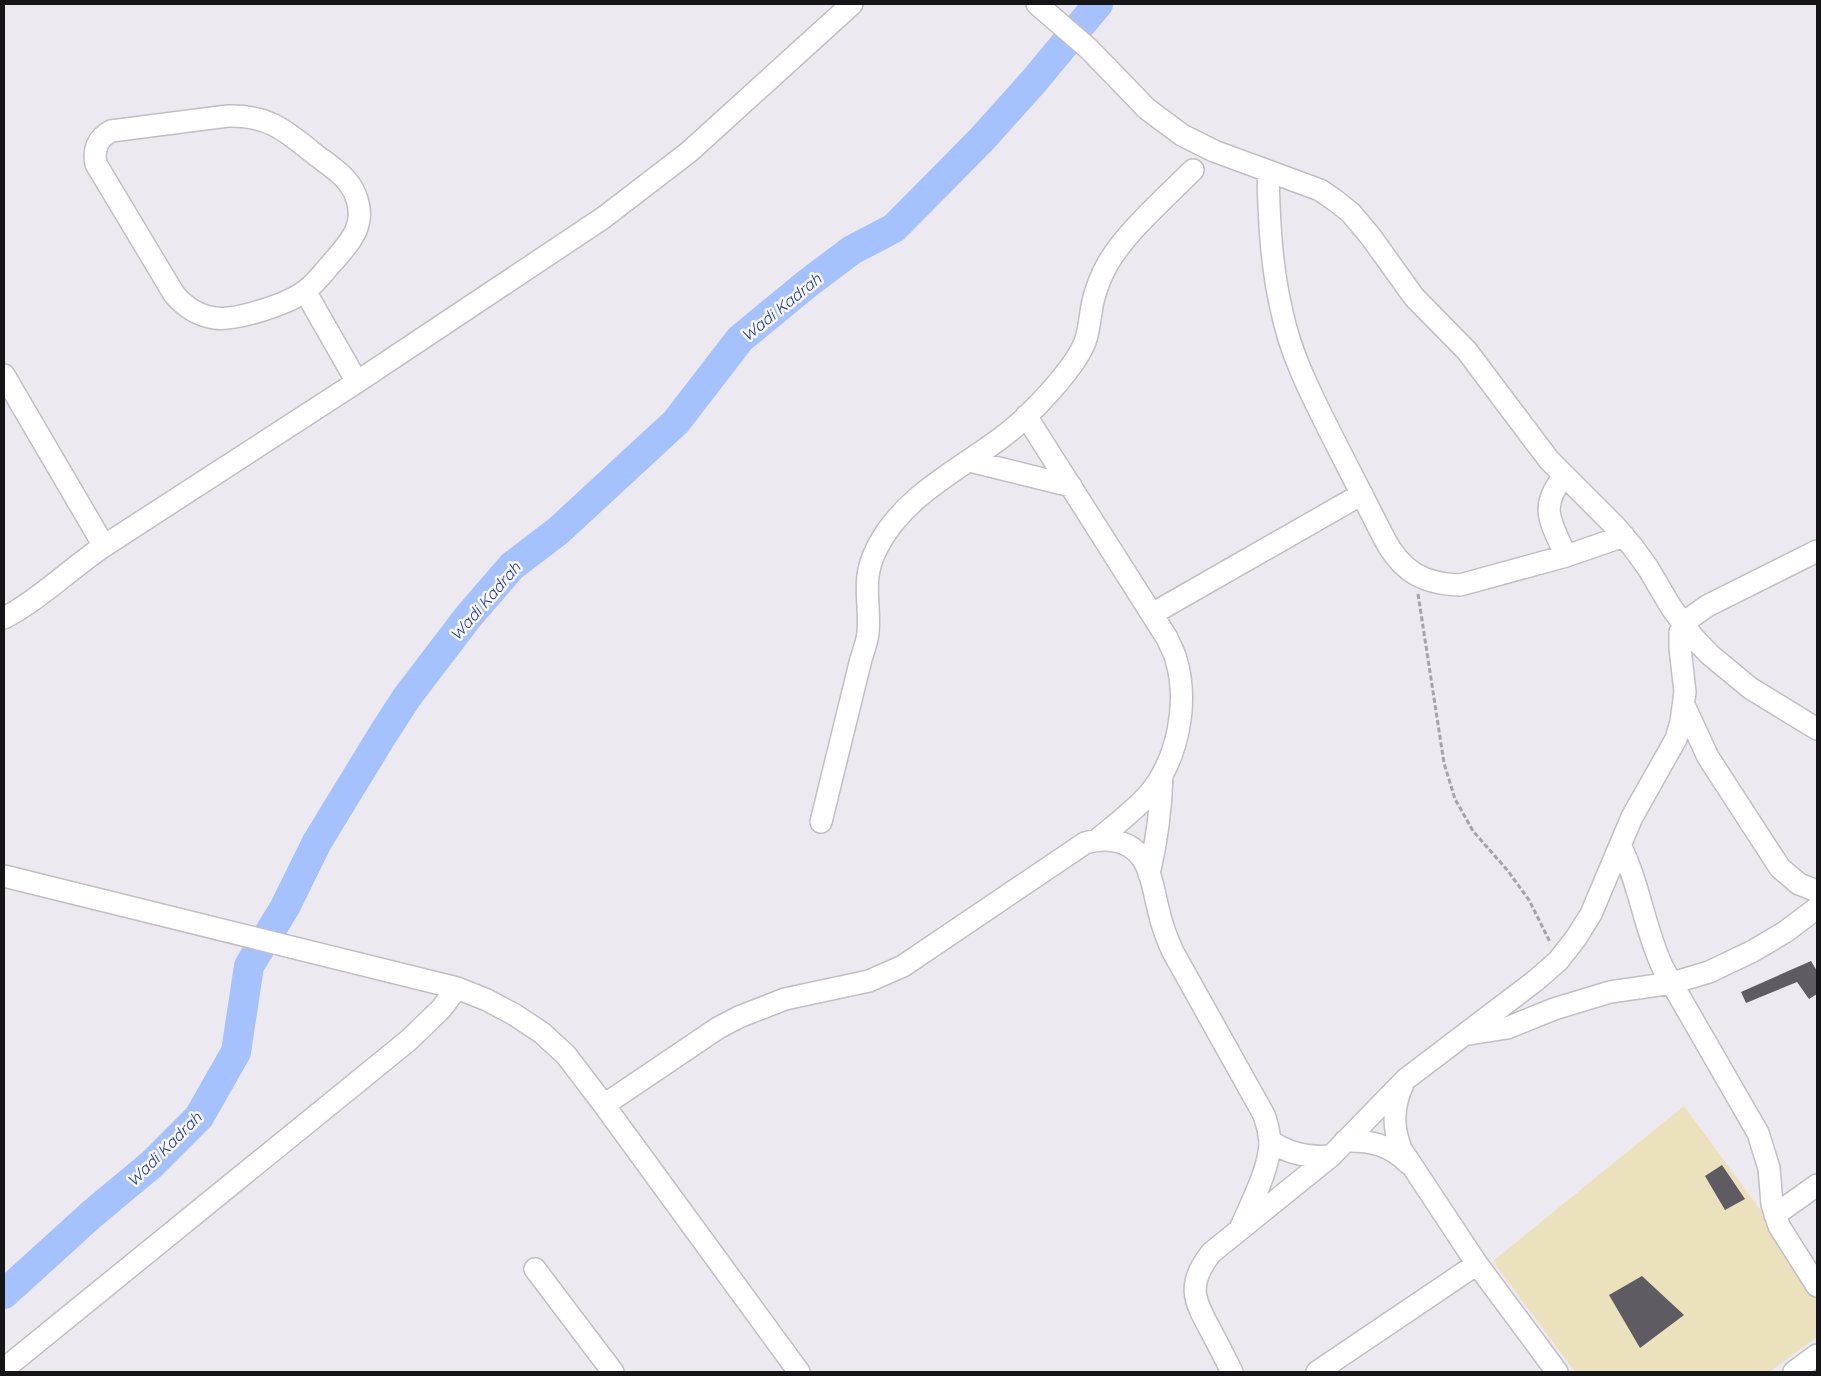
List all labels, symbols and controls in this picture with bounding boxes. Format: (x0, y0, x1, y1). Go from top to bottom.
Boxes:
water label: Wadi Kadrah (737, 268, 826, 345)
water label: Wadi Kadrah (445, 557, 525, 644)
water label: Wadi Kadrah (122, 1107, 206, 1191)

